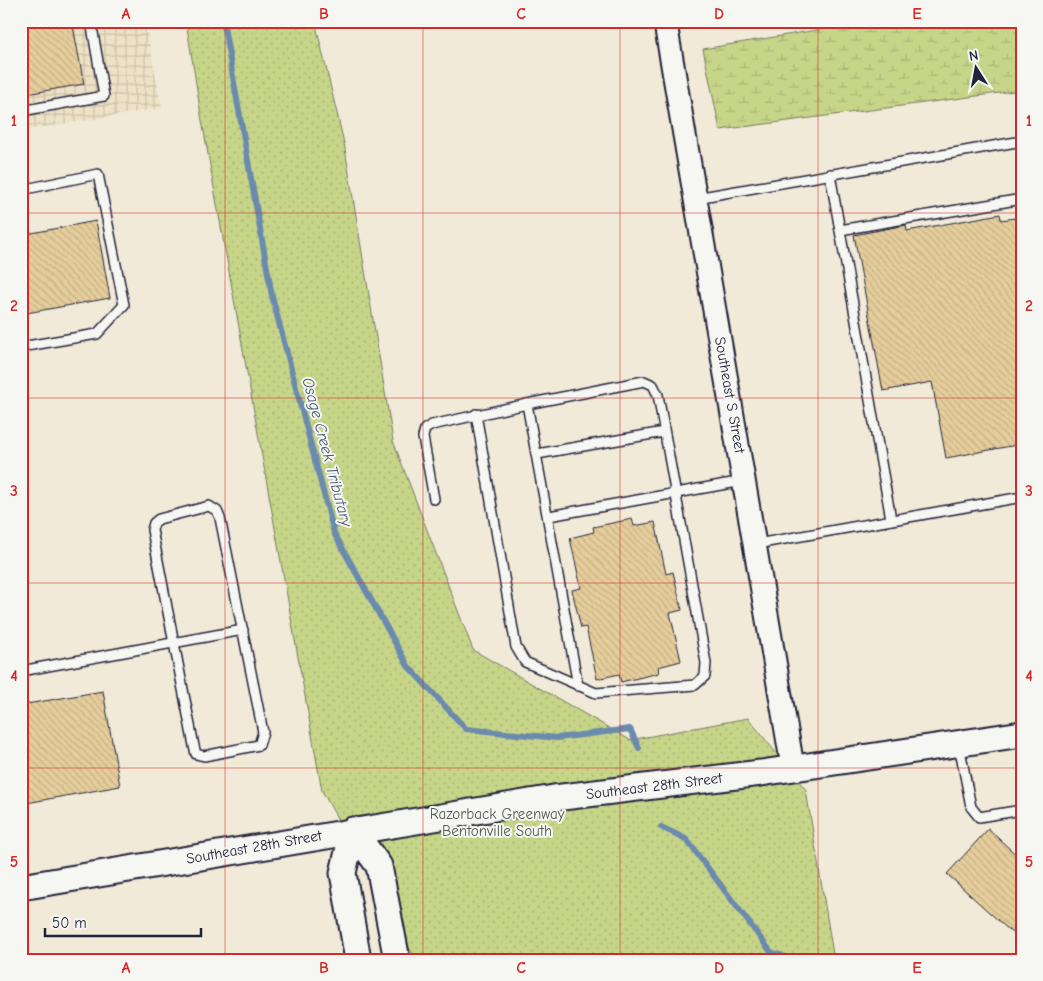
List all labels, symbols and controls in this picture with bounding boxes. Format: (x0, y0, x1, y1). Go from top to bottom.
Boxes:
text: A (122, 5, 131, 23)
text: B (319, 5, 329, 23)
text: C (516, 5, 526, 23)
text: D (714, 5, 724, 23)
text: E (912, 5, 922, 23)
north arrow (950, 42, 1000, 92)
text: N (968, 47, 980, 65)
text: 1 (11, 112, 17, 130)
text: 1 (1026, 112, 1032, 130)
text: 2 (10, 297, 18, 315)
text: 2 (1025, 297, 1033, 315)
street label: Southeast S Street (711, 335, 749, 455)
water label: Osage Creek Tributary (298, 376, 356, 529)
text: 3 (10, 482, 18, 500)
text: 3 (1025, 482, 1033, 500)
text: 4 (10, 667, 18, 685)
text: 4 (1025, 667, 1033, 685)
street label: Southeast 28th Street (585, 769, 724, 803)
park label: Razorback Greenway Bentonville South (430, 805, 565, 840)
street label: Southeast 28th Street (185, 826, 324, 868)
text: 5 (10, 853, 18, 871)
text: 5 (1025, 853, 1033, 871)
scale bar (45, 906, 201, 938)
text: 50 m (52, 914, 87, 932)
text: A (122, 959, 131, 977)
text: B (319, 959, 329, 977)
text: C (516, 959, 526, 977)
text: D (714, 959, 724, 977)
text: E (912, 959, 922, 977)

